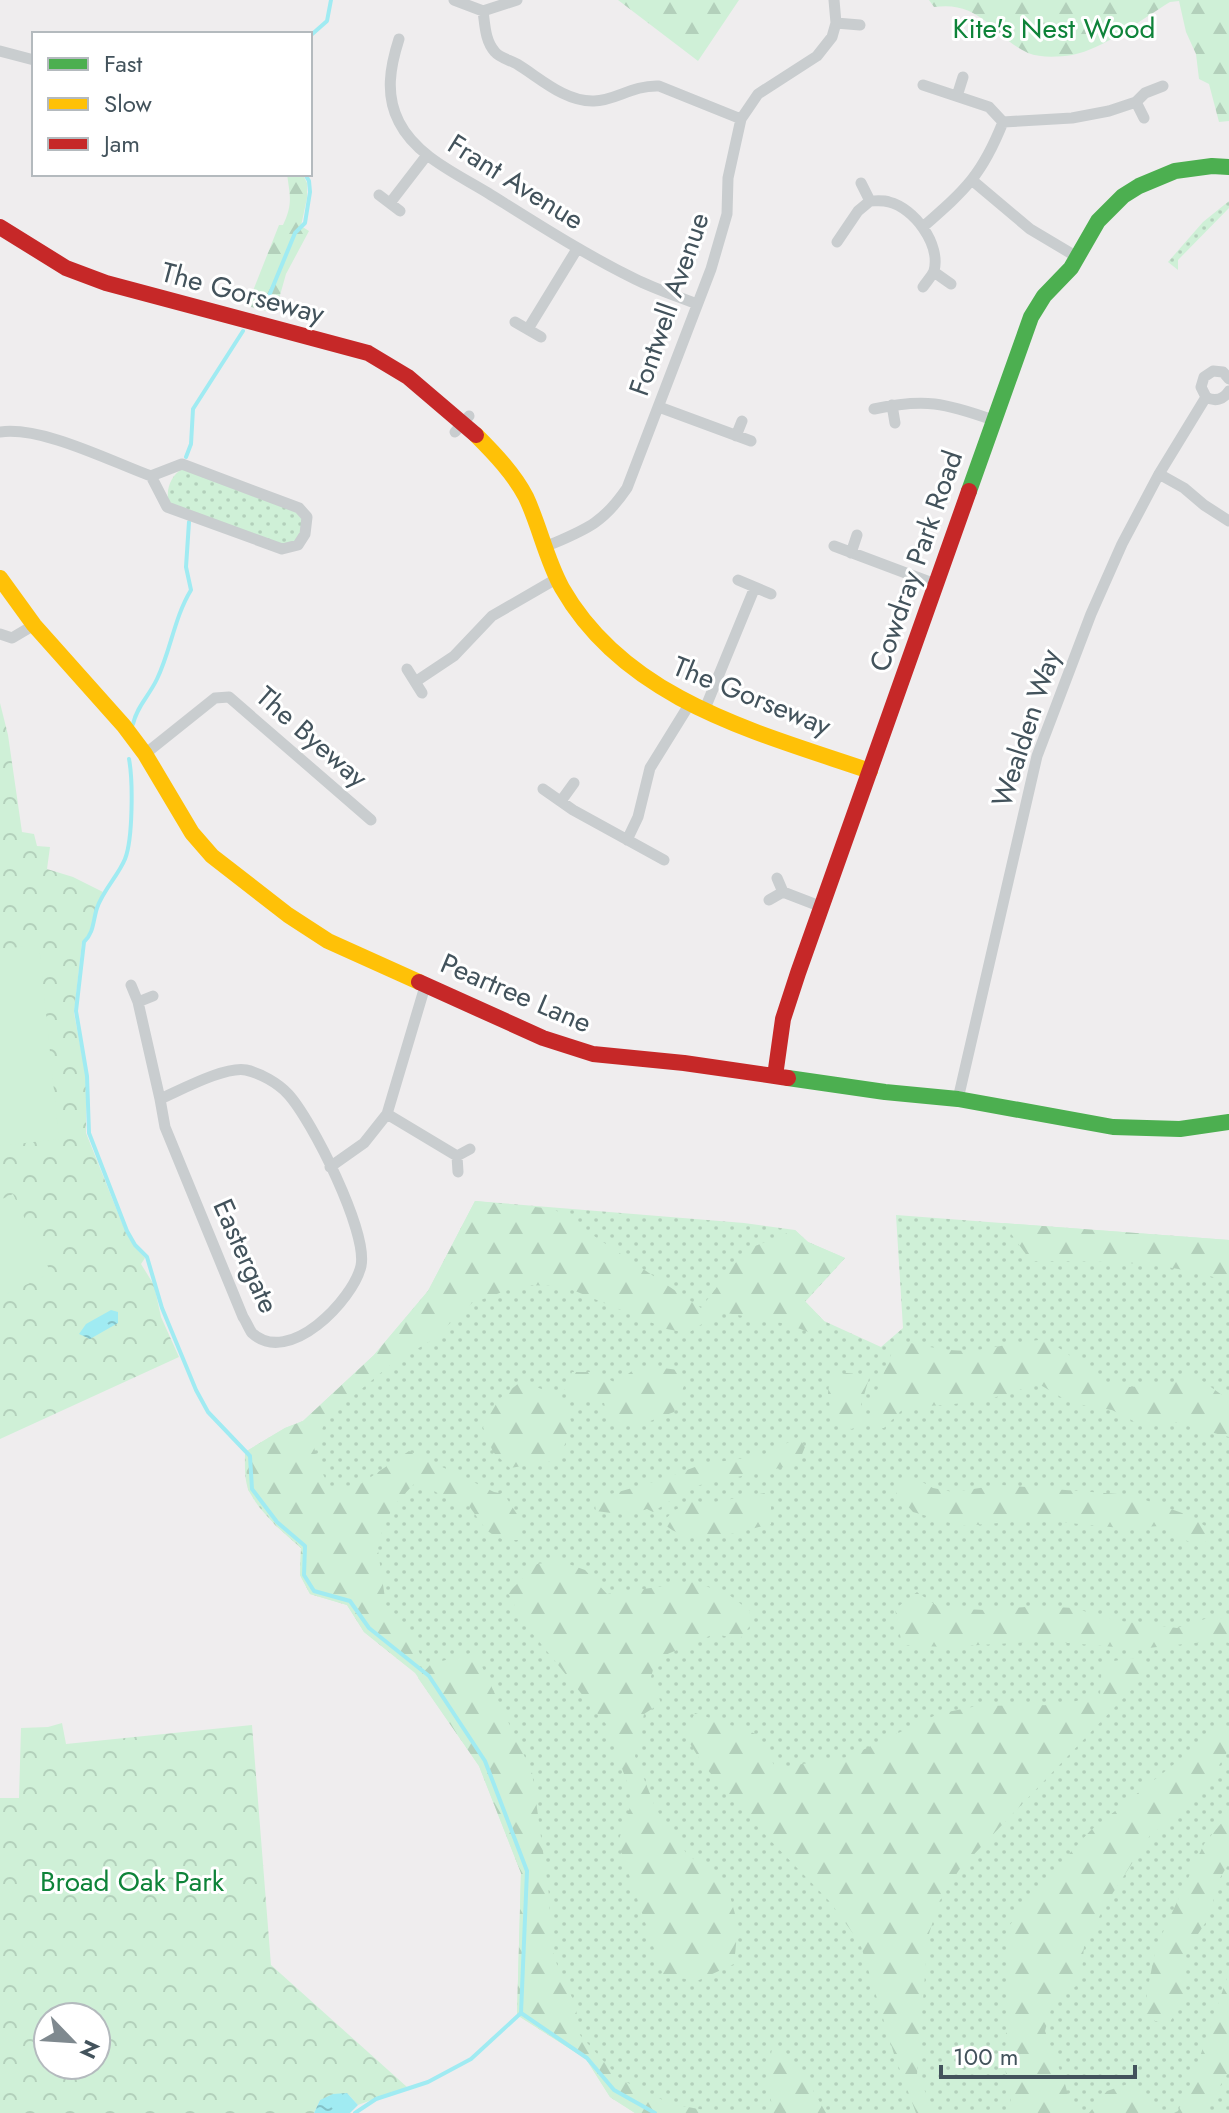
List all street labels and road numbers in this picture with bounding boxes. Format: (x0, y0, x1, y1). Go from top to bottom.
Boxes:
street label: Frant Avenue (440, 124, 592, 240)
street label: Fontwell Avenue (618, 207, 720, 401)
street label: The Gorseway (157, 252, 330, 335)
street label: Cowdray Park Road (859, 445, 973, 677)
street label: Wealden Way (981, 643, 1071, 812)
street label: The Gorseway (667, 646, 838, 747)
street label: The Byeway (247, 677, 378, 798)
street label: Peartree Lane (434, 943, 598, 1043)
street label: Eastergate (203, 1192, 289, 1320)

